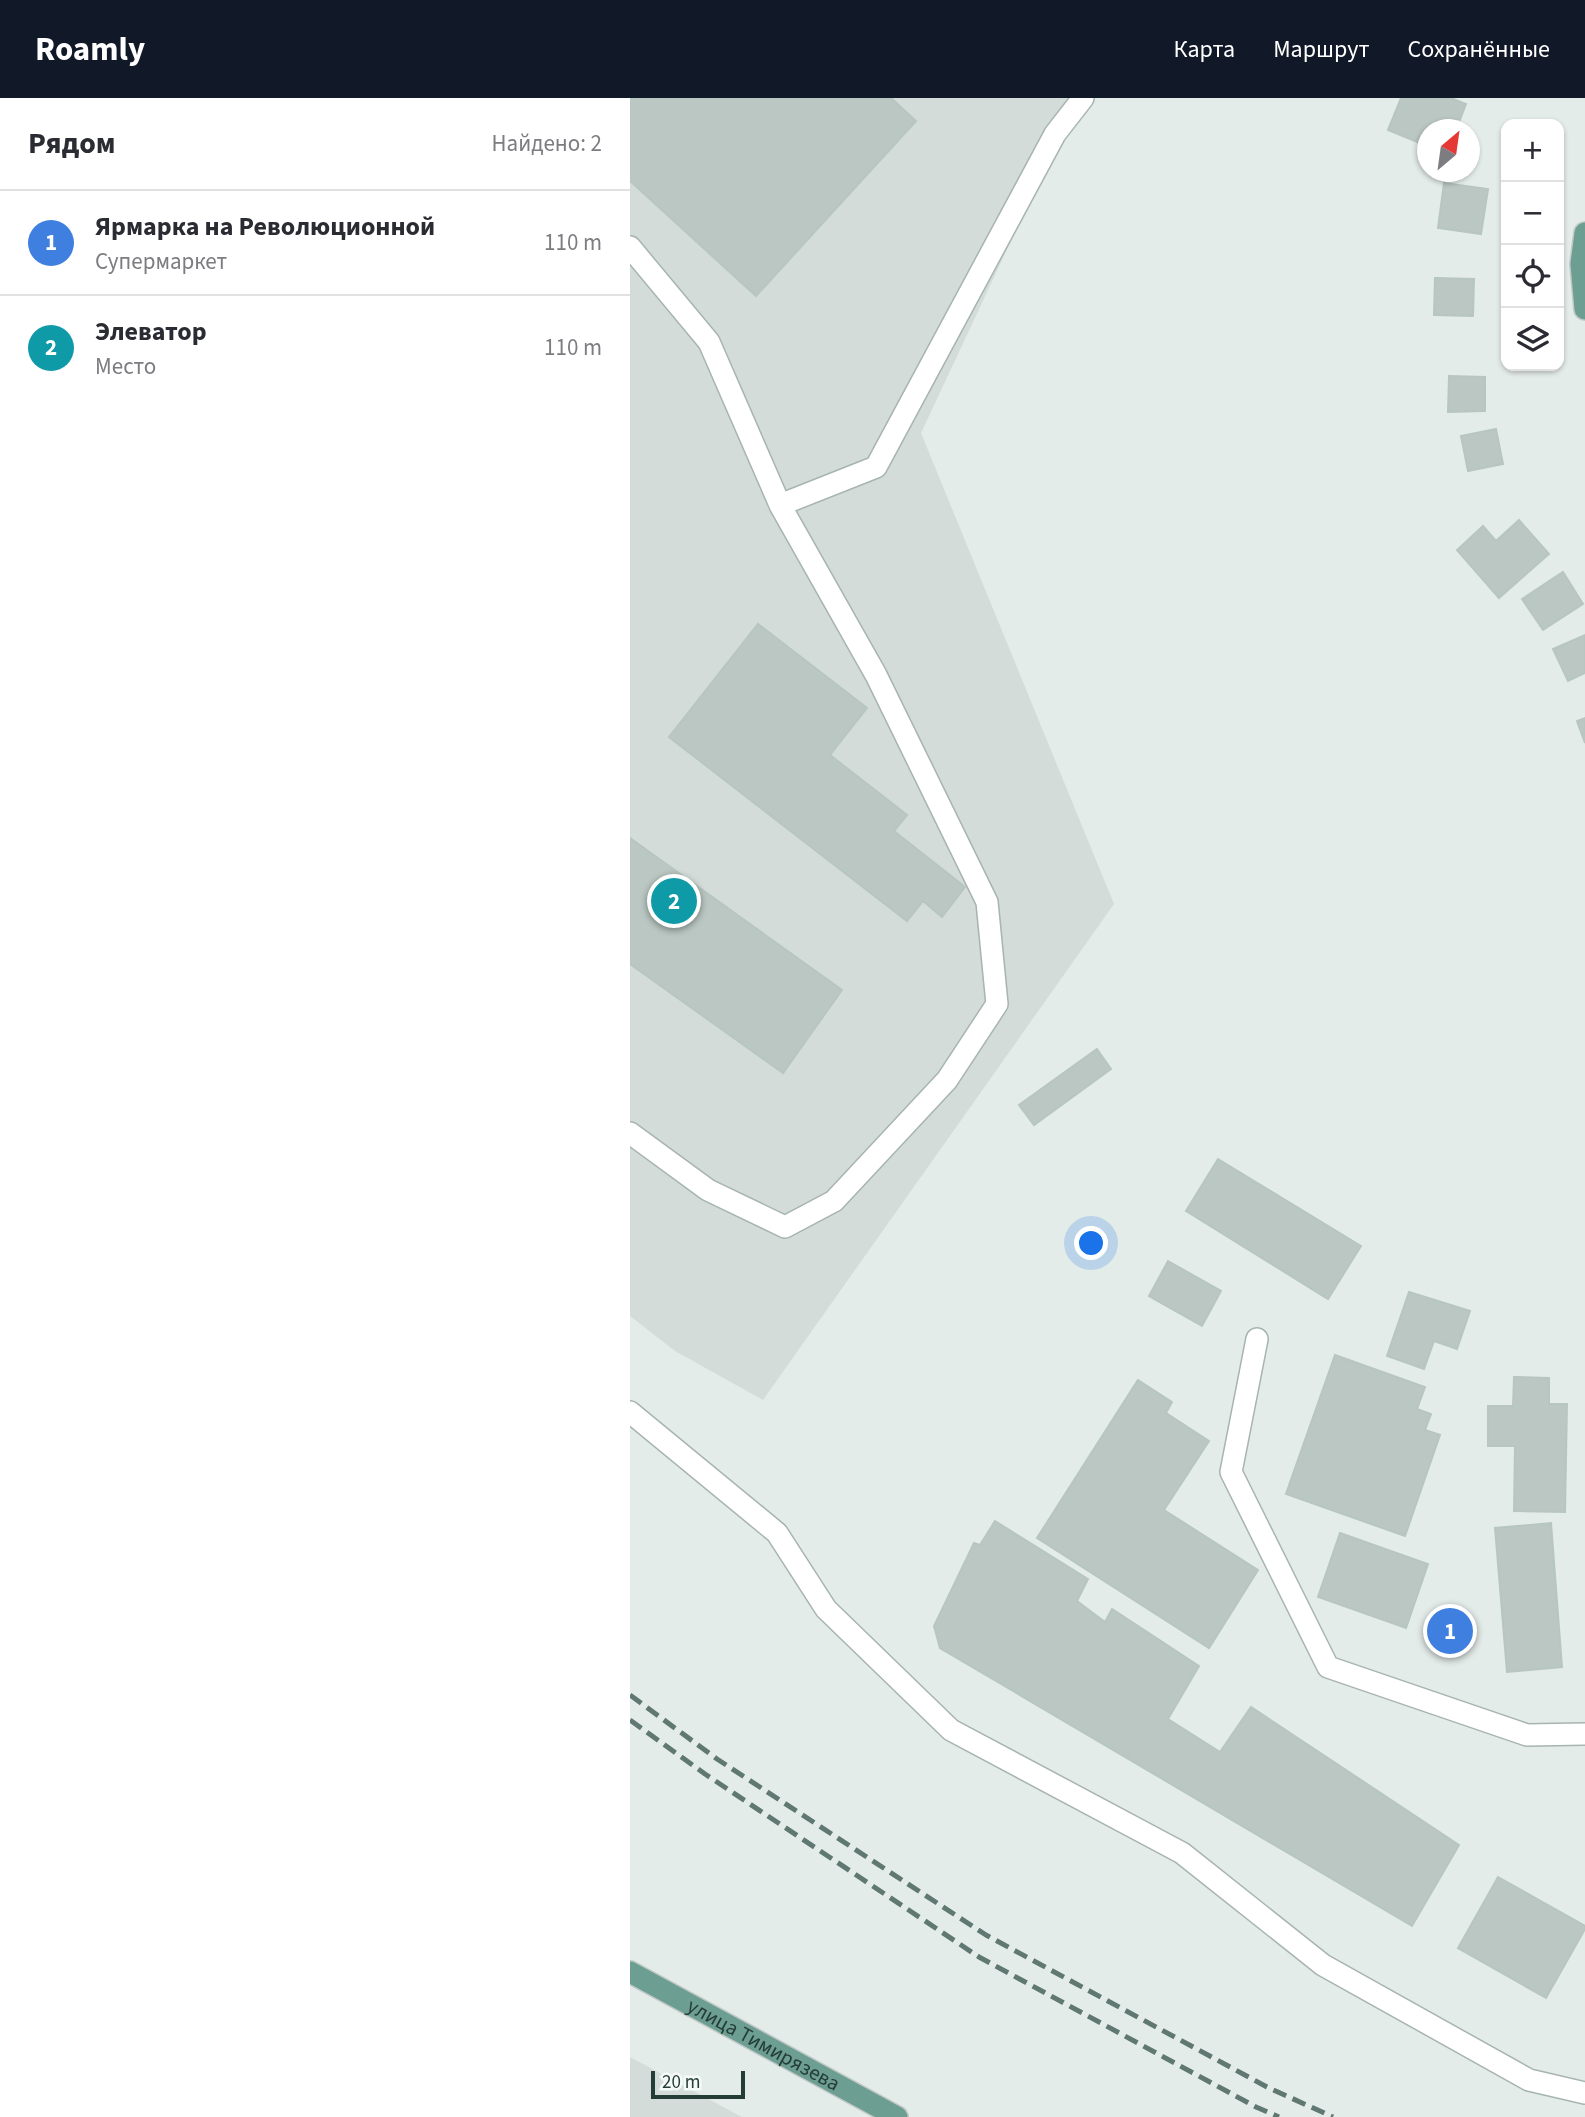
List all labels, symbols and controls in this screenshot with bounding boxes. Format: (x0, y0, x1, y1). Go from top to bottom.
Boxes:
text: Roamly (35, 26, 145, 73)
text: Карта (1174, 32, 1235, 67)
text: Маршрут (1273, 32, 1369, 67)
text: Сохранённые (1407, 32, 1550, 67)
north arrow (1417, 119, 1480, 182)
map controls (1501, 119, 1564, 371)
button: + (1501, 119, 1564, 182)
text: Рядом (28, 122, 116, 165)
text: Найдено: 2 (492, 127, 602, 160)
button: − (1501, 182, 1564, 245)
text: Ярмарка на Революционной (95, 208, 435, 245)
text: 1 (45, 226, 57, 259)
text: 110 m (544, 226, 602, 259)
text: Супермаркет (95, 245, 227, 278)
button: locate (1501, 245, 1564, 308)
button: layers (1501, 308, 1564, 371)
text: Элеватор (95, 313, 207, 350)
text: 2 (45, 331, 57, 364)
text: 110 m (544, 331, 602, 364)
text: Место (95, 350, 156, 383)
pin: 2 (651, 875, 697, 927)
your location (1074, 1226, 1108, 1260)
pin: 1 (1427, 1605, 1473, 1657)
street label: улица Тимирязева (682, 1991, 846, 2098)
scale bar (651, 2068, 746, 2100)
text: 20 m (662, 2069, 700, 2096)

